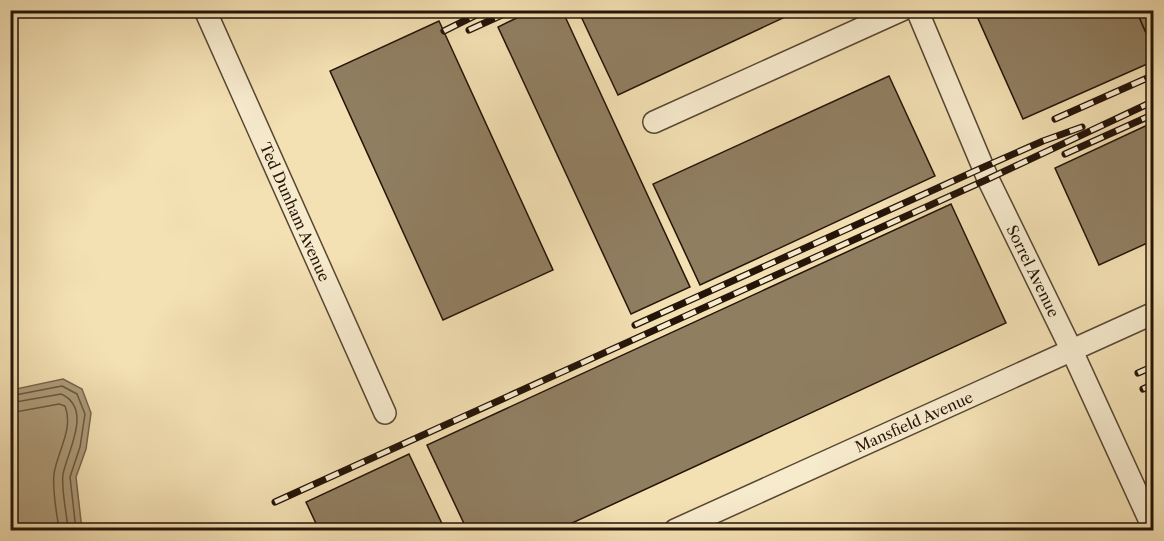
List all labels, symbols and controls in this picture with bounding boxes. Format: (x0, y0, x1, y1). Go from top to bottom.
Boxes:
street label: Ted Dunham Avenue (256, 140, 334, 284)
street label: Sorrel Avenue (1003, 222, 1063, 320)
street label: Mansfield Avenue (852, 387, 976, 457)

